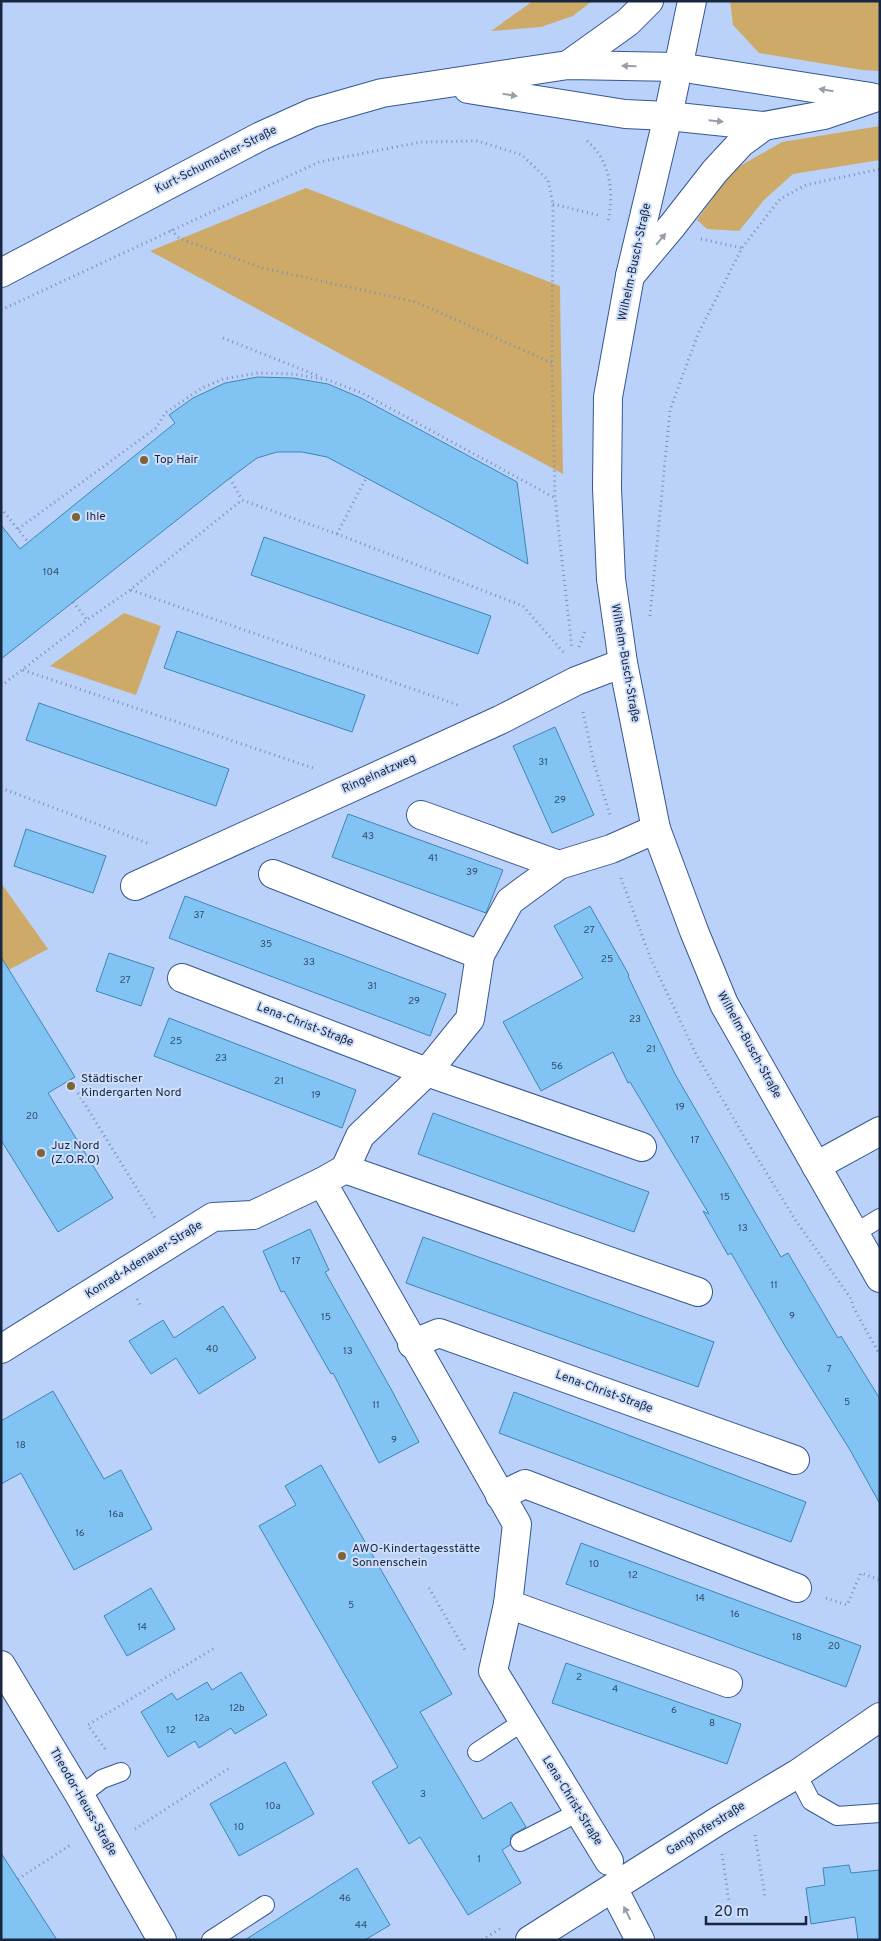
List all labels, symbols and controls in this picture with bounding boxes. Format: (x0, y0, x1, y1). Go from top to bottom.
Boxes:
one-way arrow (621, 62, 637, 70)
one-way arrow (818, 86, 834, 94)
one-way arrow (502, 92, 518, 100)
one-way arrow (709, 117, 725, 125)
street label: Kurt-Schumacher-Straße (152, 122, 280, 198)
street label: Wilhelm-Busch-Straße (615, 202, 655, 322)
one-way arrow (656, 232, 667, 245)
place label: Top Hair (154, 452, 199, 468)
marker: Top Hair (138, 454, 150, 466)
place label: Ihle (86, 509, 106, 525)
marker: Ihle (70, 511, 82, 523)
house number: 104 (43, 566, 59, 579)
street label: Wilhelm-Busch-Straße (607, 602, 643, 724)
street label: Ringelnatzweg (339, 751, 419, 797)
house number: 31 (538, 756, 548, 769)
house number: 29 (554, 794, 566, 807)
house number: 43 (362, 830, 374, 843)
house number: 41 (428, 852, 438, 865)
house number: 39 (466, 866, 478, 879)
house number: 37 (193, 909, 205, 922)
house number: 27 (583, 924, 595, 937)
house number: 35 (260, 938, 272, 951)
house number: 25 (601, 953, 613, 966)
house number: 33 (303, 956, 315, 969)
house number: 27 (119, 974, 131, 987)
house number: 31 (367, 980, 377, 993)
street label: Wilhelm-Busch-Straße (713, 989, 785, 1101)
house number: 29 (408, 995, 420, 1008)
street label: Lena-Christ-Straße (254, 999, 356, 1051)
house number: 23 (629, 1013, 641, 1026)
house number: 25 (170, 1035, 182, 1048)
house number: 21 (646, 1043, 656, 1056)
house number: 23 (215, 1052, 227, 1065)
house number: 56 (551, 1060, 563, 1073)
place label: Städtischer Kindergarten Nord (81, 1071, 182, 1101)
house number: 21 (274, 1075, 284, 1088)
marker: Städtischer Kindergarten Nord (65, 1080, 77, 1092)
house number: 19 (311, 1089, 321, 1102)
house number: 19 (675, 1101, 685, 1114)
house number: 20 (26, 1110, 38, 1123)
house number: 17 (691, 1134, 699, 1147)
place label: Juz Nord (Z.O.R.O) (51, 1138, 100, 1168)
marker: Juz Nord (Z.O.R.O) (35, 1147, 47, 1159)
house number: 15 (720, 1191, 730, 1204)
street label: Konrad-Adenauer-Straße (82, 1217, 206, 1303)
house number: 13 (738, 1222, 748, 1235)
house number: 17 (292, 1255, 300, 1268)
house number: 11 (770, 1279, 778, 1292)
house number: 9 (789, 1310, 795, 1323)
house number: 15 (321, 1311, 331, 1324)
house number: 40 (206, 1343, 218, 1356)
house number: 13 (343, 1345, 353, 1358)
house number: 7 (826, 1363, 832, 1376)
street label: Lena-Christ-Straße (553, 1367, 655, 1417)
house number: 5 (844, 1396, 850, 1409)
house number: 11 (372, 1399, 380, 1412)
house number: 9 (391, 1434, 397, 1447)
house number: 18 (16, 1439, 26, 1452)
house number: 16a (109, 1508, 123, 1521)
house number: 16 (75, 1527, 85, 1540)
place label: AWO-Kindertagesstätte Sonnenschein (352, 1541, 480, 1571)
marker: AWO-Kindertagesstätte Sonnenschein (336, 1550, 348, 1562)
house number: 10 (589, 1558, 599, 1571)
house number: 12 (628, 1569, 638, 1582)
house number: 14 (695, 1592, 705, 1605)
house number: 5 (348, 1599, 354, 1612)
house number: 16 (730, 1608, 740, 1621)
house number: 14 (137, 1621, 147, 1634)
house number: 18 (792, 1631, 802, 1644)
house number: 20 (828, 1640, 840, 1653)
house number: 2 (576, 1671, 582, 1684)
house number: 4 (612, 1683, 618, 1696)
house number: 12b (229, 1702, 245, 1715)
house number: 6 (671, 1704, 677, 1717)
house number: 12a (194, 1712, 210, 1725)
house number: 8 (709, 1717, 715, 1730)
house number: 12 (166, 1724, 176, 1737)
street label: Theodor-Heuss-Straße (45, 1745, 121, 1859)
street label: Lena-Christ-Straße (538, 1753, 606, 1849)
house number: 3 (420, 1788, 426, 1801)
street label: Ganghoferstraße (664, 1798, 748, 1860)
house number: 10a (265, 1800, 281, 1813)
house number: 10 (234, 1821, 244, 1834)
house number: 1 (477, 1853, 481, 1866)
house number: 46 (339, 1892, 351, 1905)
scale bar (706, 1894, 806, 1926)
text: 20 m (714, 1903, 749, 1922)
one-way arrow (623, 1906, 631, 1921)
house number: 44 (355, 1919, 367, 1932)

